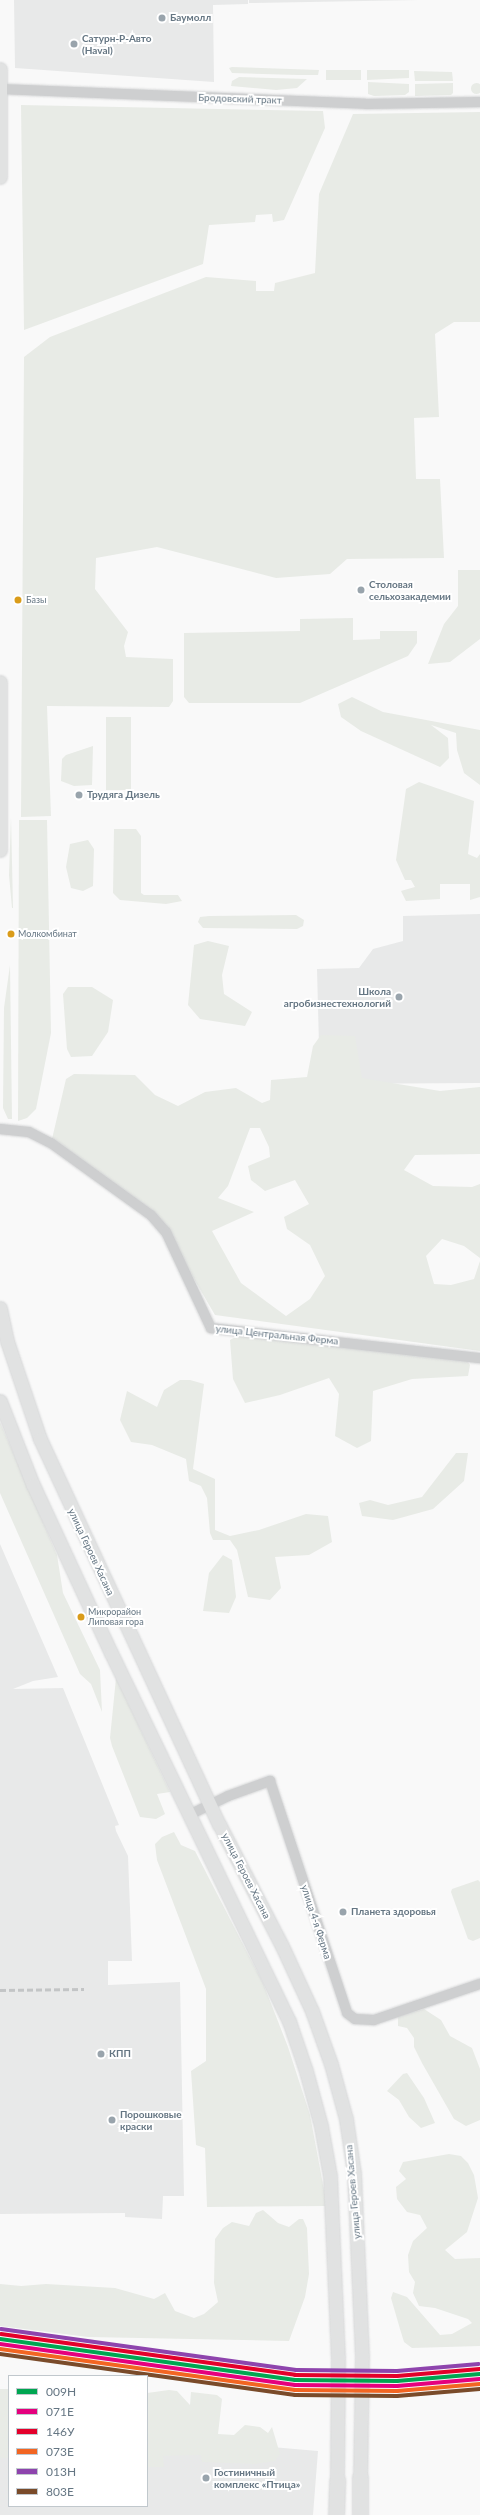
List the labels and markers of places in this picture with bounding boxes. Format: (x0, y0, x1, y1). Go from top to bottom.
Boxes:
place label: Баумолл (170, 12, 211, 24)
marker: Баумолл (157, 13, 167, 23)
place label: Сатурн-Р-Авто (Haval) (82, 32, 152, 56)
marker: Сатурн-Р-Авто (Haval) (69, 39, 79, 49)
place label: Столовая сельхозакадемии (369, 578, 451, 602)
marker: Столовая сельхозакадемии (356, 585, 366, 595)
marker: Базы (13, 595, 23, 605)
place label: Базы (26, 595, 47, 605)
place label: Трудяга Дизель (87, 789, 160, 801)
marker: Трудяга Дизель (74, 790, 84, 800)
marker: Молкомбинат (6, 929, 16, 939)
place label: Молкомбинат (18, 929, 77, 939)
place label: Школа агробизнестехнологий (284, 985, 391, 1008)
marker: Школа агробизнестехнологий (394, 992, 404, 1002)
place label: Микрорайон Липовая гора (88, 1607, 144, 1628)
marker: Микрорайон Липовая гора (76, 1612, 86, 1622)
place label: Планета здоровья (351, 1906, 436, 1918)
marker: Планета здоровья (338, 1907, 348, 1917)
place label: КПП (109, 2048, 131, 2060)
marker: КПП (96, 2049, 106, 2059)
place label: Порошковые краски (120, 2108, 182, 2132)
marker: Порошковые краски (107, 2115, 117, 2125)
place label: Гостиничный комплекс «Птица» (214, 2466, 300, 2490)
marker: Гостиничный комплекс «Птица» (201, 2473, 211, 2483)

